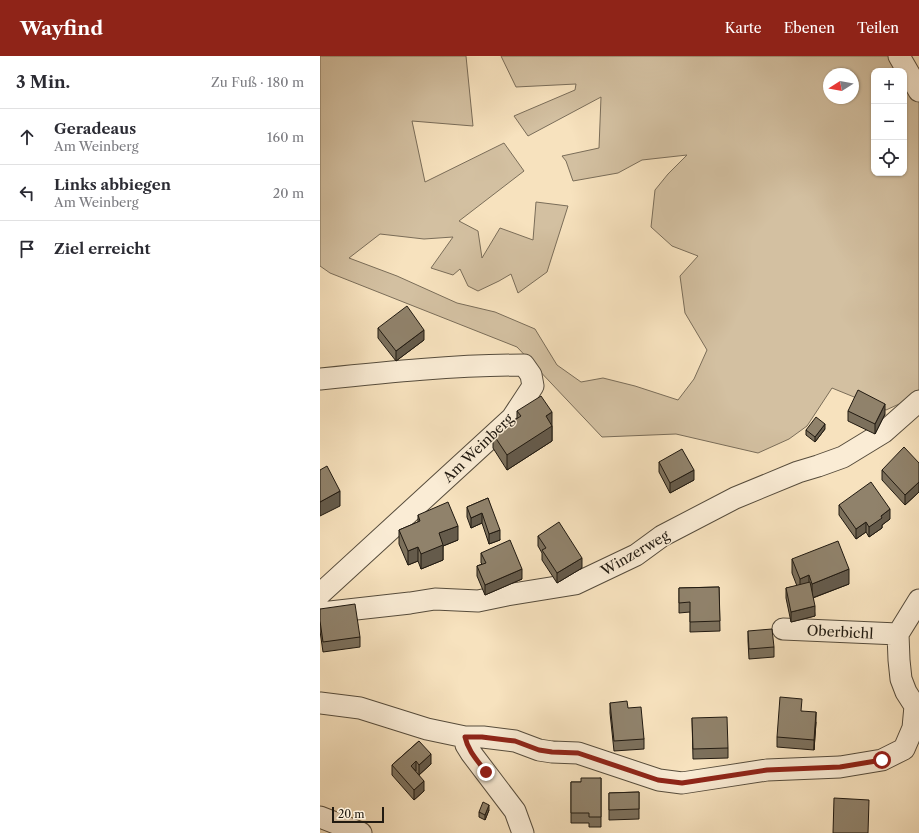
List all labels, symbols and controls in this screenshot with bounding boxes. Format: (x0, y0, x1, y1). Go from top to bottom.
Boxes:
text: Wayfind (20, 17, 103, 40)
text: Karte (725, 19, 762, 37)
text: Ebenen (784, 19, 835, 37)
text: Teilen (857, 19, 899, 37)
north arrow (823, 68, 859, 104)
map controls (871, 68, 907, 176)
button: + (871, 68, 907, 104)
text: 3 Min. (16, 72, 70, 92)
text: Zu Fuß · 180 m (211, 74, 304, 90)
button: − (871, 104, 907, 140)
text: Geradeaus (54, 119, 136, 138)
icon: ahead (16, 126, 38, 148)
text: 160 m (267, 129, 304, 145)
text: Am Weinberg (54, 138, 139, 154)
button: locate (871, 140, 907, 176)
text: Links abbiegen (54, 175, 171, 194)
icon: left (16, 182, 38, 204)
text: 20 m (273, 185, 304, 201)
text: Am Weinberg (54, 194, 139, 210)
icon: arrive (16, 238, 38, 260)
text: Ziel erreicht (54, 239, 150, 258)
street label: Am Weinberg (438, 409, 517, 487)
street label: Winzerweg (597, 526, 673, 580)
street label: Oberbichl (806, 621, 874, 643)
route start (873, 751, 891, 769)
route end (477, 763, 495, 781)
scale bar (332, 805, 384, 824)
text: 20 m (338, 807, 364, 821)

